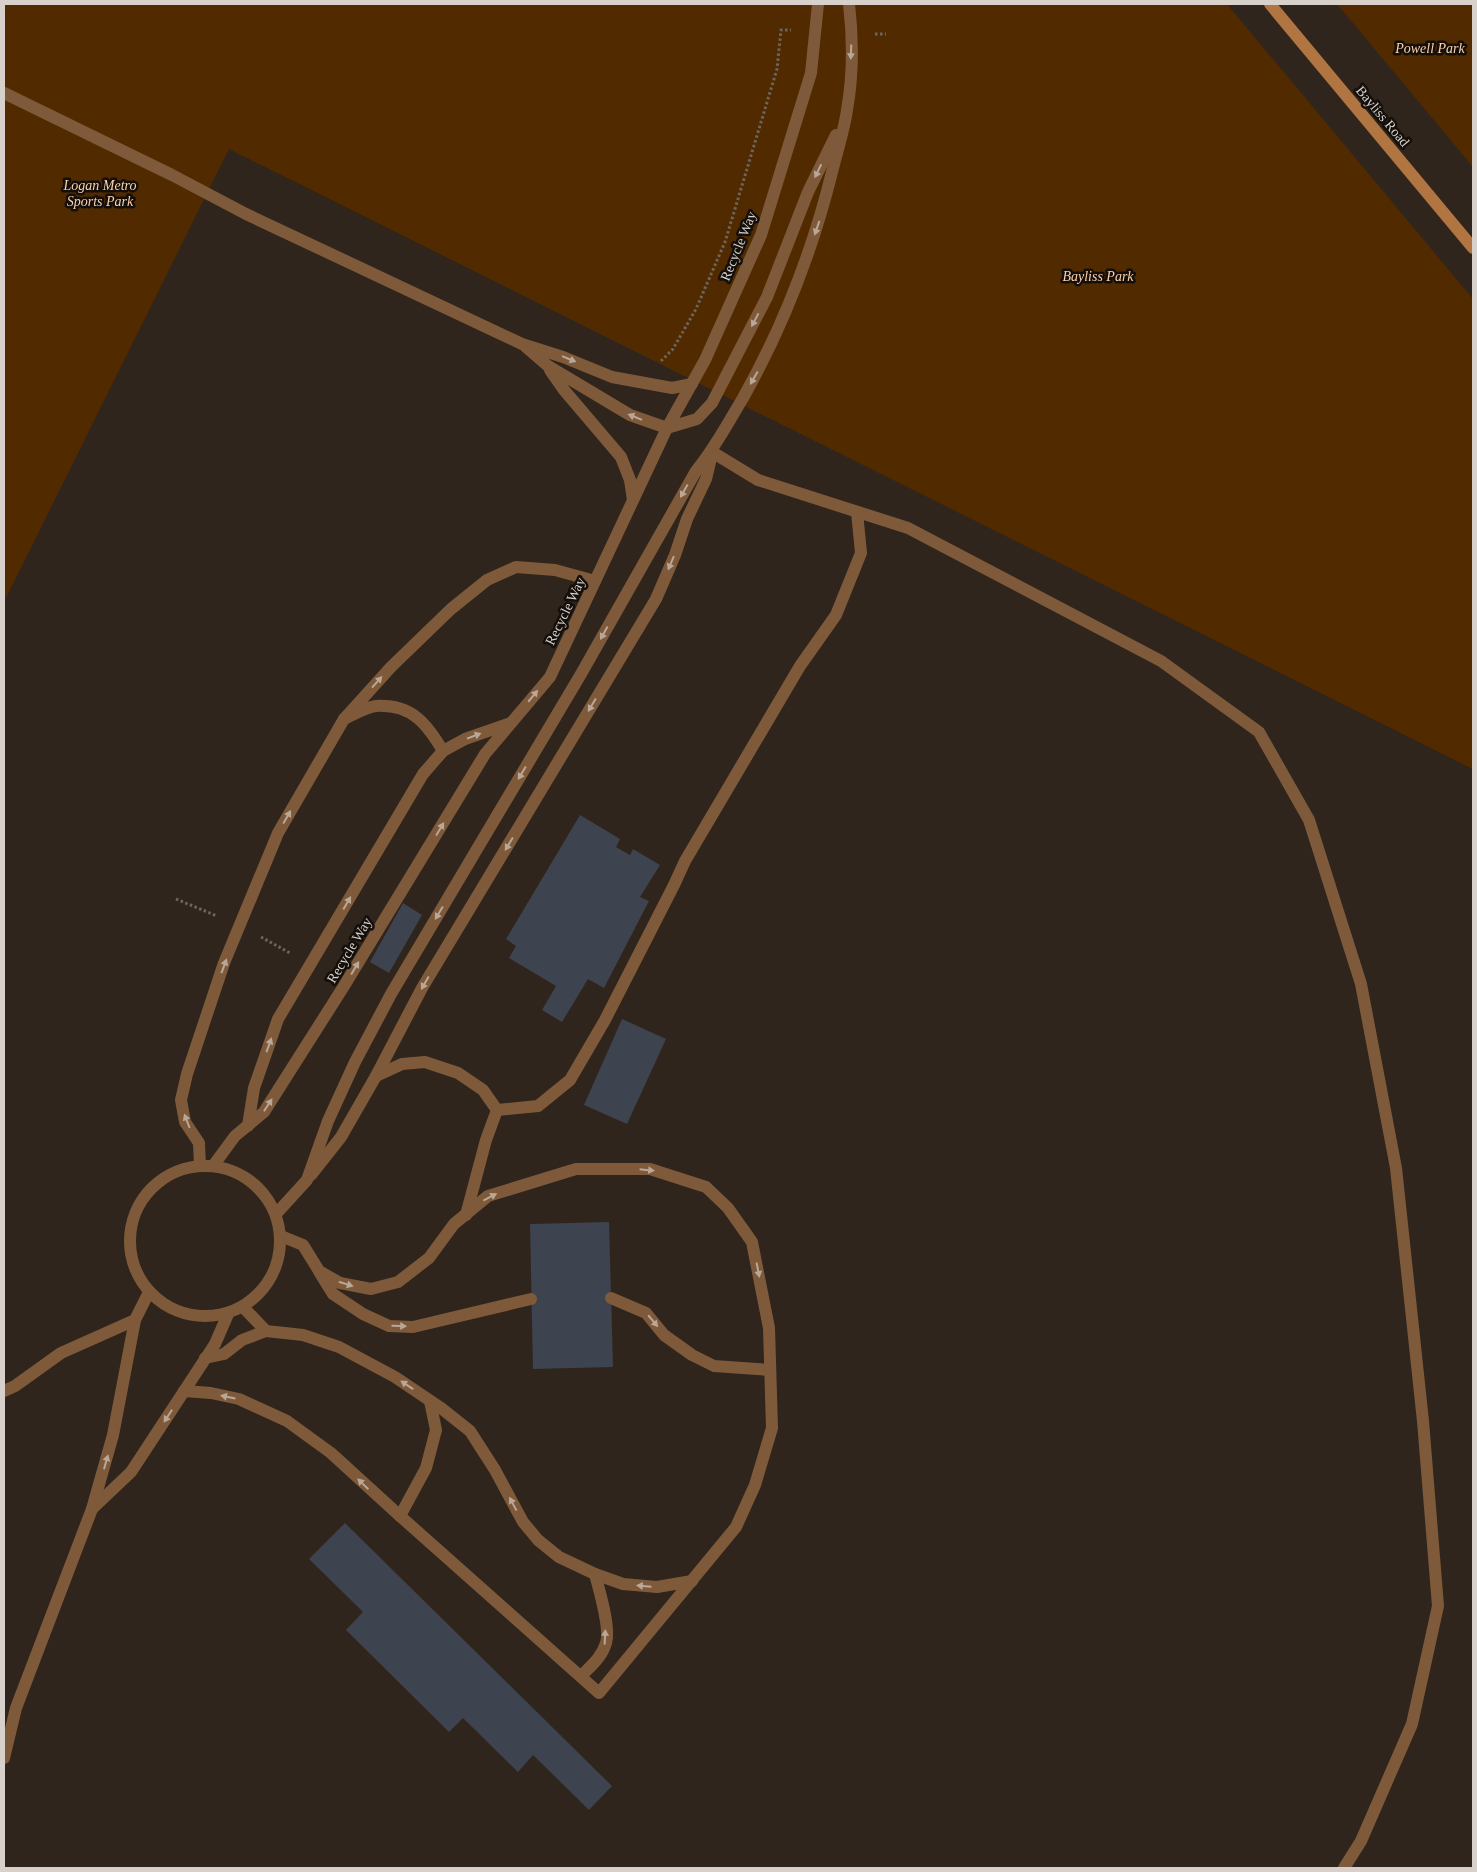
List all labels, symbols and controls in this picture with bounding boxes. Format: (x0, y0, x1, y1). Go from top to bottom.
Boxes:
park label: Powell Park (1394, 41, 1466, 56)
one-way arrow (846, 45, 854, 61)
street label: Bayliss Road (1353, 83, 1412, 150)
one-way arrow (814, 164, 822, 178)
park label: Logan Metro Sports Park (63, 178, 136, 209)
street label: Recycle Way (718, 209, 759, 283)
one-way arrow (812, 221, 820, 236)
park label: Bayliss Park (1062, 269, 1134, 284)
one-way arrow (751, 313, 759, 327)
one-way arrow (561, 356, 576, 363)
one-way arrow (750, 371, 759, 384)
one-way arrow (627, 413, 642, 421)
one-way arrow (680, 484, 688, 499)
one-way arrow (667, 556, 675, 570)
street label: Recycle Way (543, 575, 588, 648)
one-way arrow (600, 626, 609, 640)
one-way arrow (371, 677, 383, 689)
one-way arrow (528, 690, 539, 703)
one-way arrow (588, 698, 597, 711)
one-way arrow (467, 732, 482, 740)
one-way arrow (518, 767, 527, 780)
one-way arrow (283, 810, 291, 824)
one-way arrow (435, 822, 444, 835)
one-way arrow (504, 837, 513, 850)
one-way arrow (343, 897, 352, 910)
one-way arrow (435, 906, 444, 919)
street label: Recycle Way (324, 915, 375, 986)
one-way arrow (220, 959, 228, 974)
one-way arrow (351, 961, 360, 974)
one-way arrow (421, 976, 429, 991)
one-way arrow (266, 1038, 273, 1053)
one-way arrow (264, 1098, 273, 1112)
one-way arrow (183, 1113, 191, 1128)
one-way arrow (640, 1166, 656, 1174)
one-way arrow (482, 1193, 497, 1202)
one-way arrow (754, 1263, 762, 1278)
one-way arrow (338, 1280, 353, 1288)
one-way arrow (647, 1315, 658, 1327)
one-way arrow (391, 1323, 407, 1331)
one-way arrow (400, 1380, 414, 1390)
one-way arrow (221, 1393, 236, 1401)
one-way arrow (163, 1409, 173, 1422)
one-way arrow (102, 1455, 110, 1470)
one-way arrow (358, 1478, 370, 1490)
one-way arrow (509, 1496, 517, 1511)
one-way arrow (636, 1582, 652, 1590)
one-way arrow (602, 1628, 610, 1644)

